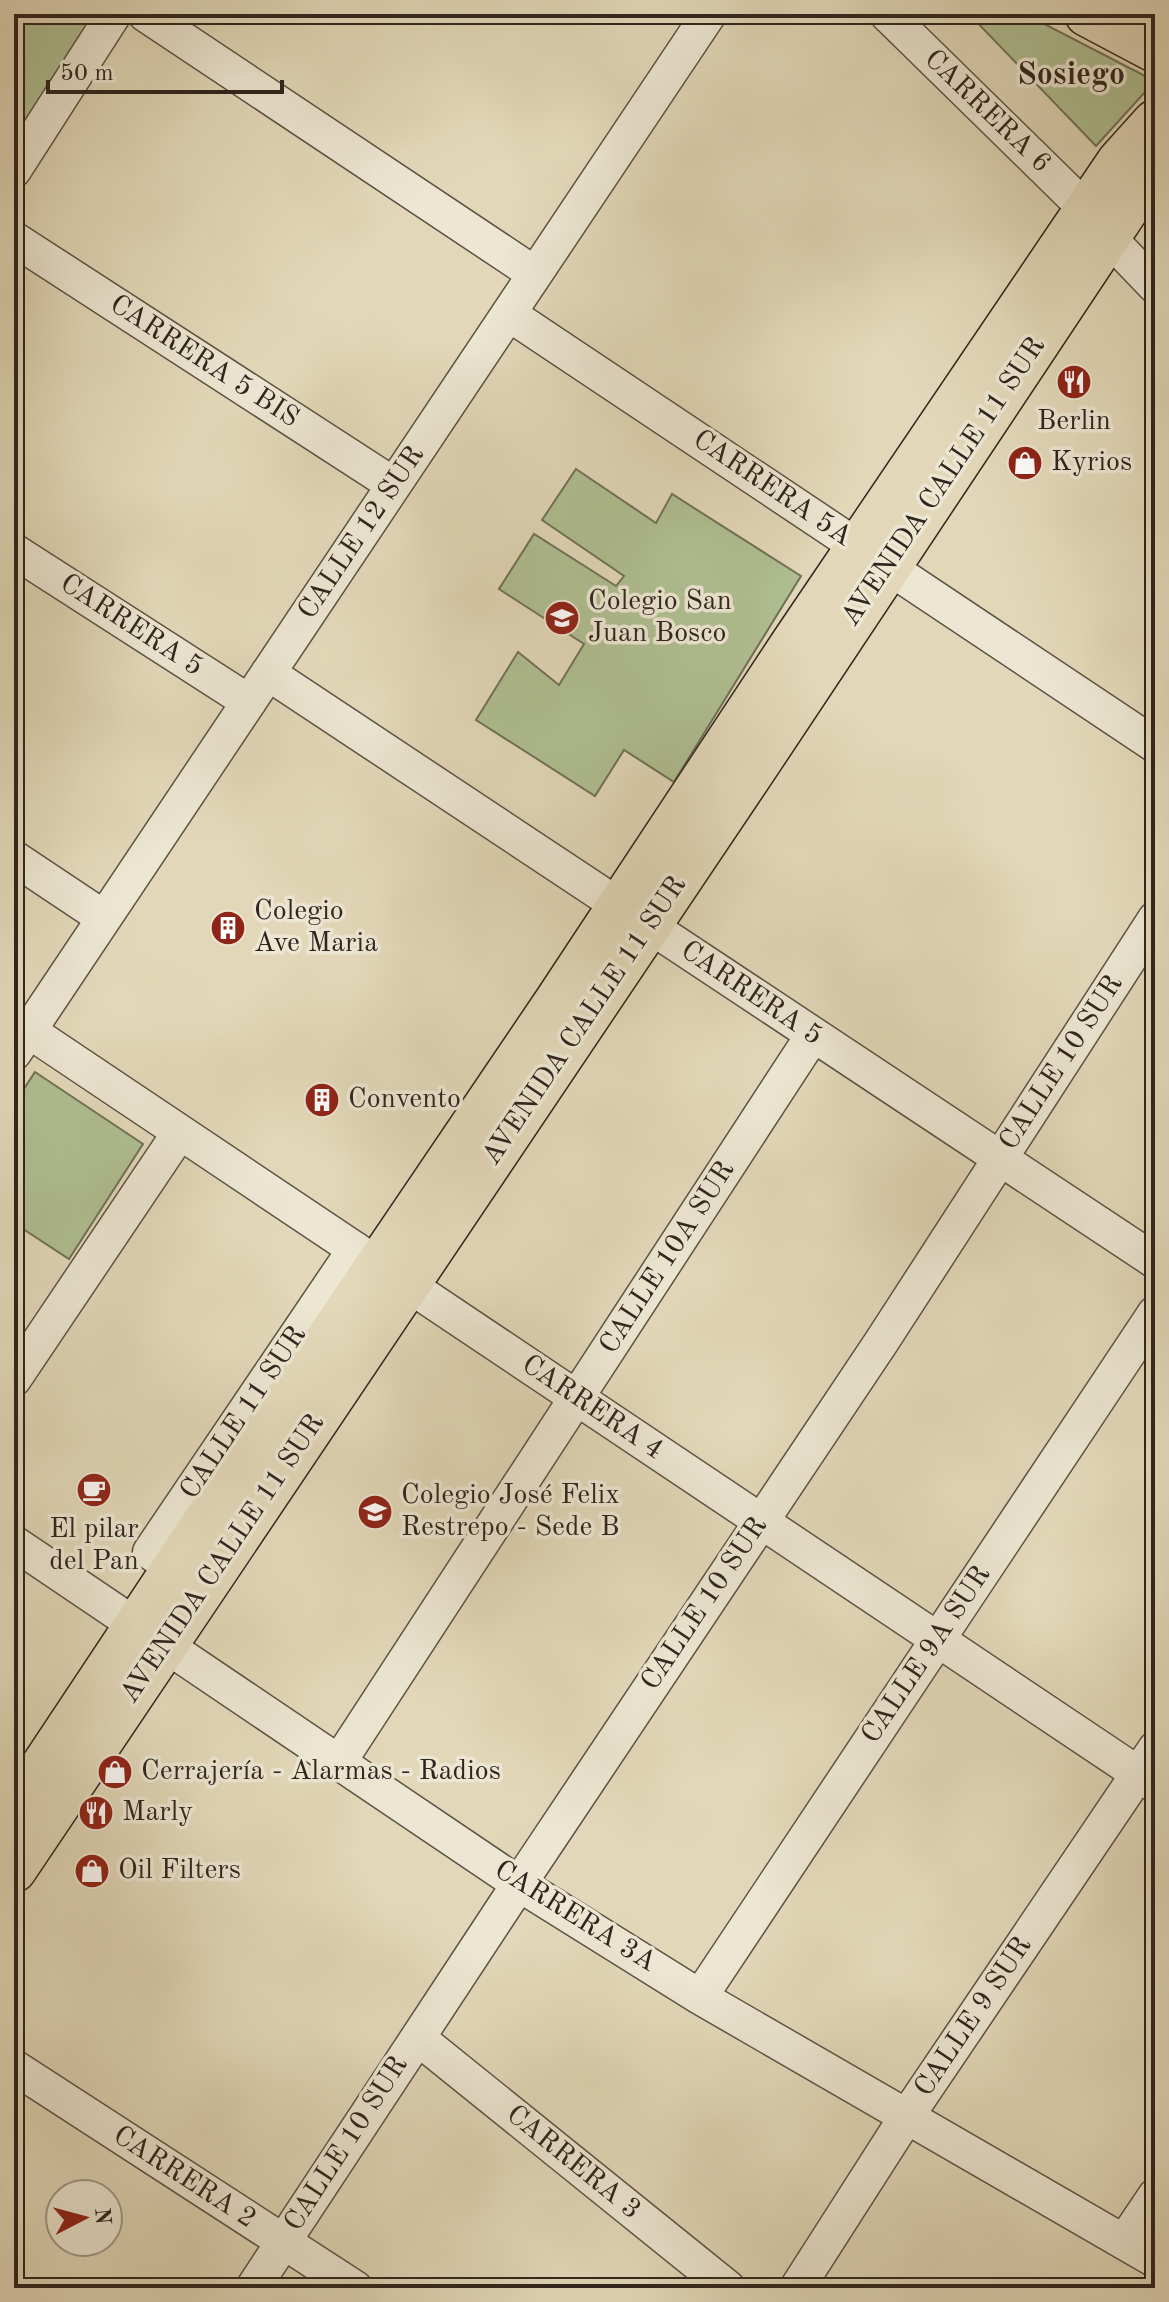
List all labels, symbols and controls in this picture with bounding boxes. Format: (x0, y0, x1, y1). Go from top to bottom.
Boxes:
scale bar (48, 44, 282, 94)
street label: CARRERA 6 (918, 45, 1056, 179)
district label: Sosiego (1017, 60, 1125, 92)
text: 50 m (60, 62, 114, 86)
street label: CARRERA 5 BIS (104, 291, 304, 433)
street label: AVENIDA CALLE 11 SUR (837, 332, 1051, 632)
restaurant icon: Berlin (1055, 363, 1093, 401)
place label: Berlin (1037, 408, 1111, 436)
street label: CARRERA 5A (687, 426, 857, 552)
street label: CALLE 12 SUR (294, 441, 430, 625)
shop icon: Kyrios (1006, 444, 1044, 482)
place label: Kyrios (1051, 449, 1132, 477)
street label: CARRERA 5 (55, 570, 207, 682)
place label: Colegio San Juan Bosco (588, 588, 732, 648)
school or university icon: Colegio San Juan Bosco (543, 599, 581, 637)
street label: AVENIDA CALLE 11 SUR (478, 871, 692, 1171)
place label: Colegio Ave Maria (254, 898, 378, 958)
building icon: Colegio Ave Maria (209, 909, 247, 947)
street label: CARRERA 5 (675, 937, 827, 1051)
street label: CALLE 10 SUR (995, 971, 1129, 1155)
building icon: Convento (303, 1081, 341, 1119)
place label: Convento (348, 1086, 461, 1114)
street label: CALLE 10A SUR (595, 1157, 741, 1359)
street label: CALLE 11 SUR (176, 1321, 312, 1505)
street label: CARRERA 4 (516, 1351, 668, 1465)
street label: AVENIDA CALLE 11 SUR (116, 1409, 330, 1709)
cafe icon: El pilar del Pan (75, 1471, 113, 1509)
place label: Colegio José Felix Restrepo - Sede B (401, 1482, 620, 1542)
school or university icon: Colegio José Felix Restrepo - Sede B (356, 1493, 394, 1531)
street label: CALLE 10 SUR (637, 1512, 773, 1696)
place label: El pilar del Pan (49, 1516, 139, 1576)
street label: CALLE 9A SUR (857, 1561, 997, 1749)
shop icon: Cerrajería - Alarmas - Radios (96, 1753, 134, 1791)
place label: Cerrajería - Alarmas - Radios (141, 1758, 501, 1786)
restaurant icon: Marly (77, 1794, 115, 1832)
place label: Marly (122, 1799, 193, 1827)
shop icon: Oil Filters (73, 1852, 111, 1890)
street label: CARRERA 3A (489, 1856, 661, 1978)
place label: Oil Filters (118, 1857, 241, 1885)
street label: CALLE 9 SUR (910, 1932, 1038, 2102)
street label: CALLE 10 SUR (280, 2052, 414, 2236)
street label: CARRERA 3 (501, 2101, 645, 2225)
street label: CARRERA 2 (108, 2122, 260, 2234)
north arrow (44, 2178, 124, 2258)
text: N (90, 2207, 114, 2226)

